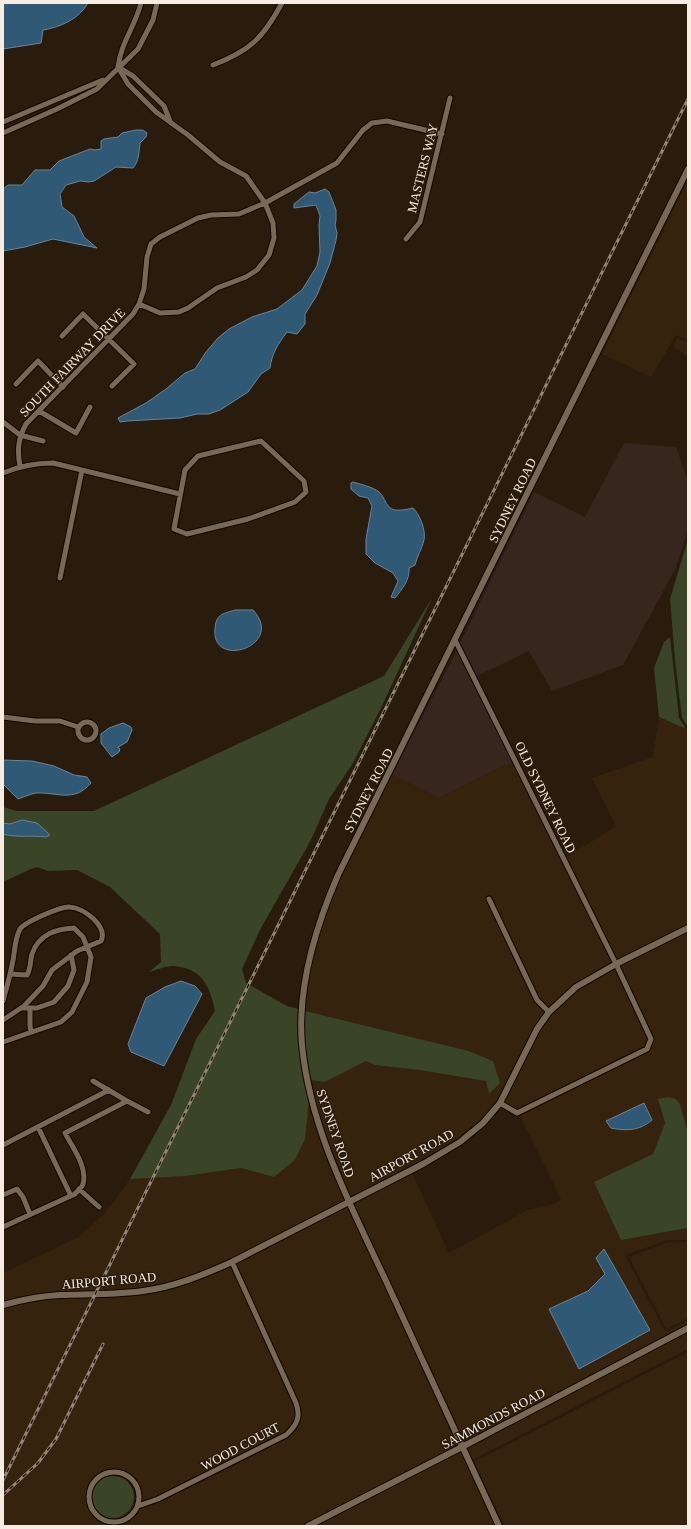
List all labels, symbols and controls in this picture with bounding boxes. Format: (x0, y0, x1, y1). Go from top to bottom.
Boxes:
street label: MASTERS WAY (404, 121, 441, 214)
street label: SOUTH FAIRWAY DRIVE (16, 305, 128, 420)
street label: SYDNEY ROAD (485, 455, 539, 545)
street label: OLD SYDNEY ROAD (512, 739, 579, 855)
street label: SYDNEY ROAD (341, 746, 396, 835)
street label: SYDNEY ROAD (313, 1087, 358, 1179)
street label: AIRPORT ROAD (366, 1126, 456, 1185)
street label: AIRPORT ROAD (61, 1269, 157, 1292)
street label: SAMMONDS ROAD (439, 1385, 548, 1452)
street label: WOOD COURT (198, 1419, 282, 1473)

